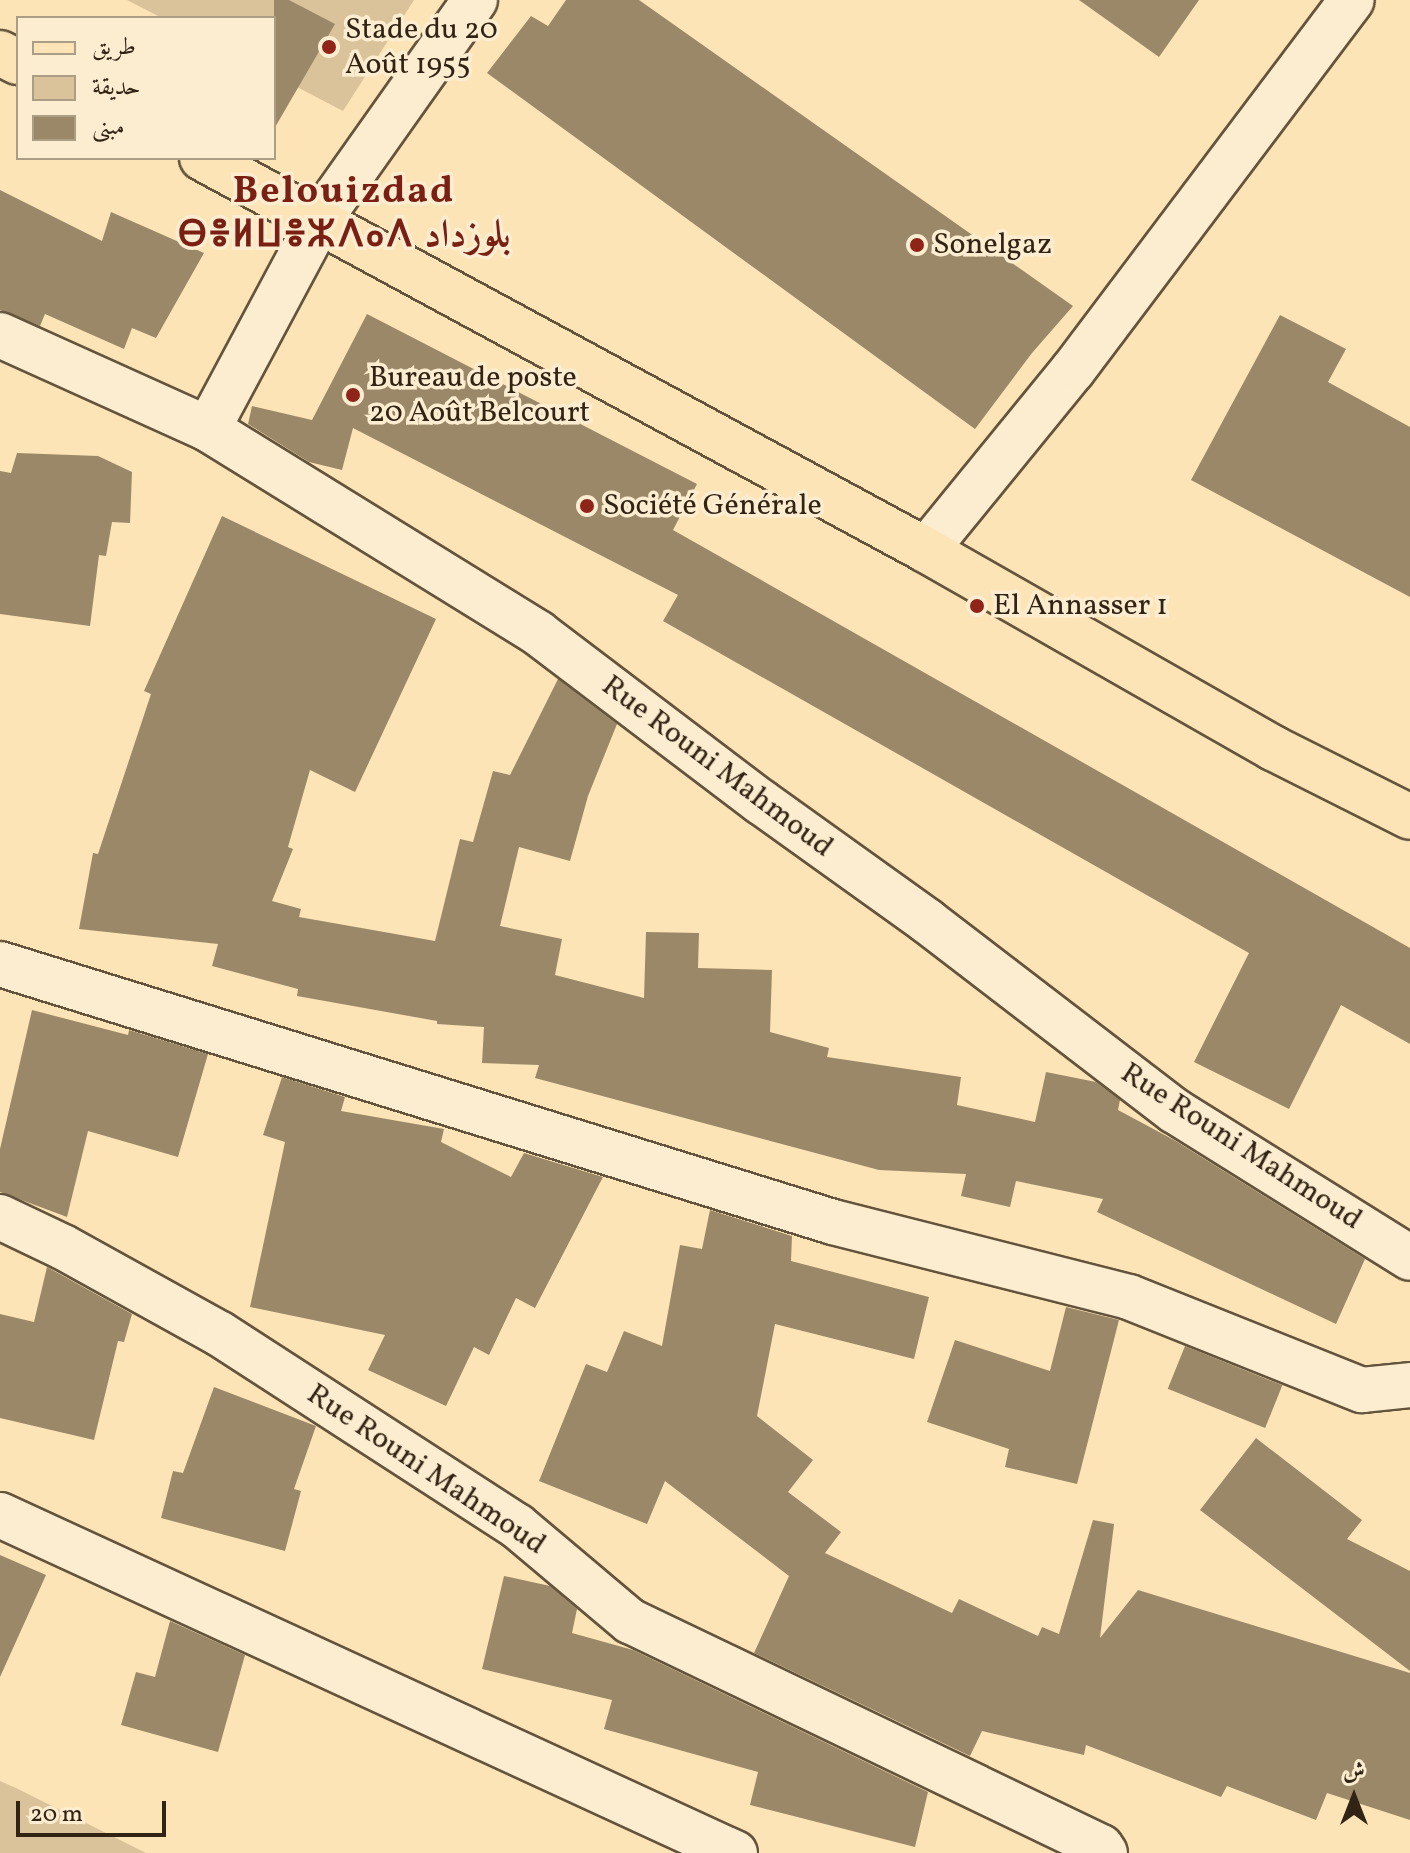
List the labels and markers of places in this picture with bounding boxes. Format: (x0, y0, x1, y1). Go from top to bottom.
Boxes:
place label: Stade du 20 Août 1955 (345, 12, 498, 82)
marker: Stade du 20 Août 1955 (320, 38, 338, 56)
place label: Sonelgaz (933, 227, 1052, 263)
marker: Sonelgaz (908, 236, 926, 254)
place label: Bureau de poste 20 Août Belcourt (369, 360, 590, 430)
marker: Bureau de poste 20 Août Belcourt (344, 386, 362, 404)
place label: Société Générale (603, 488, 822, 524)
marker: Société Générale (578, 497, 596, 515)
place label: El Annasser 1 (993, 588, 1168, 624)
marker: El Annasser 1 (968, 597, 986, 615)

